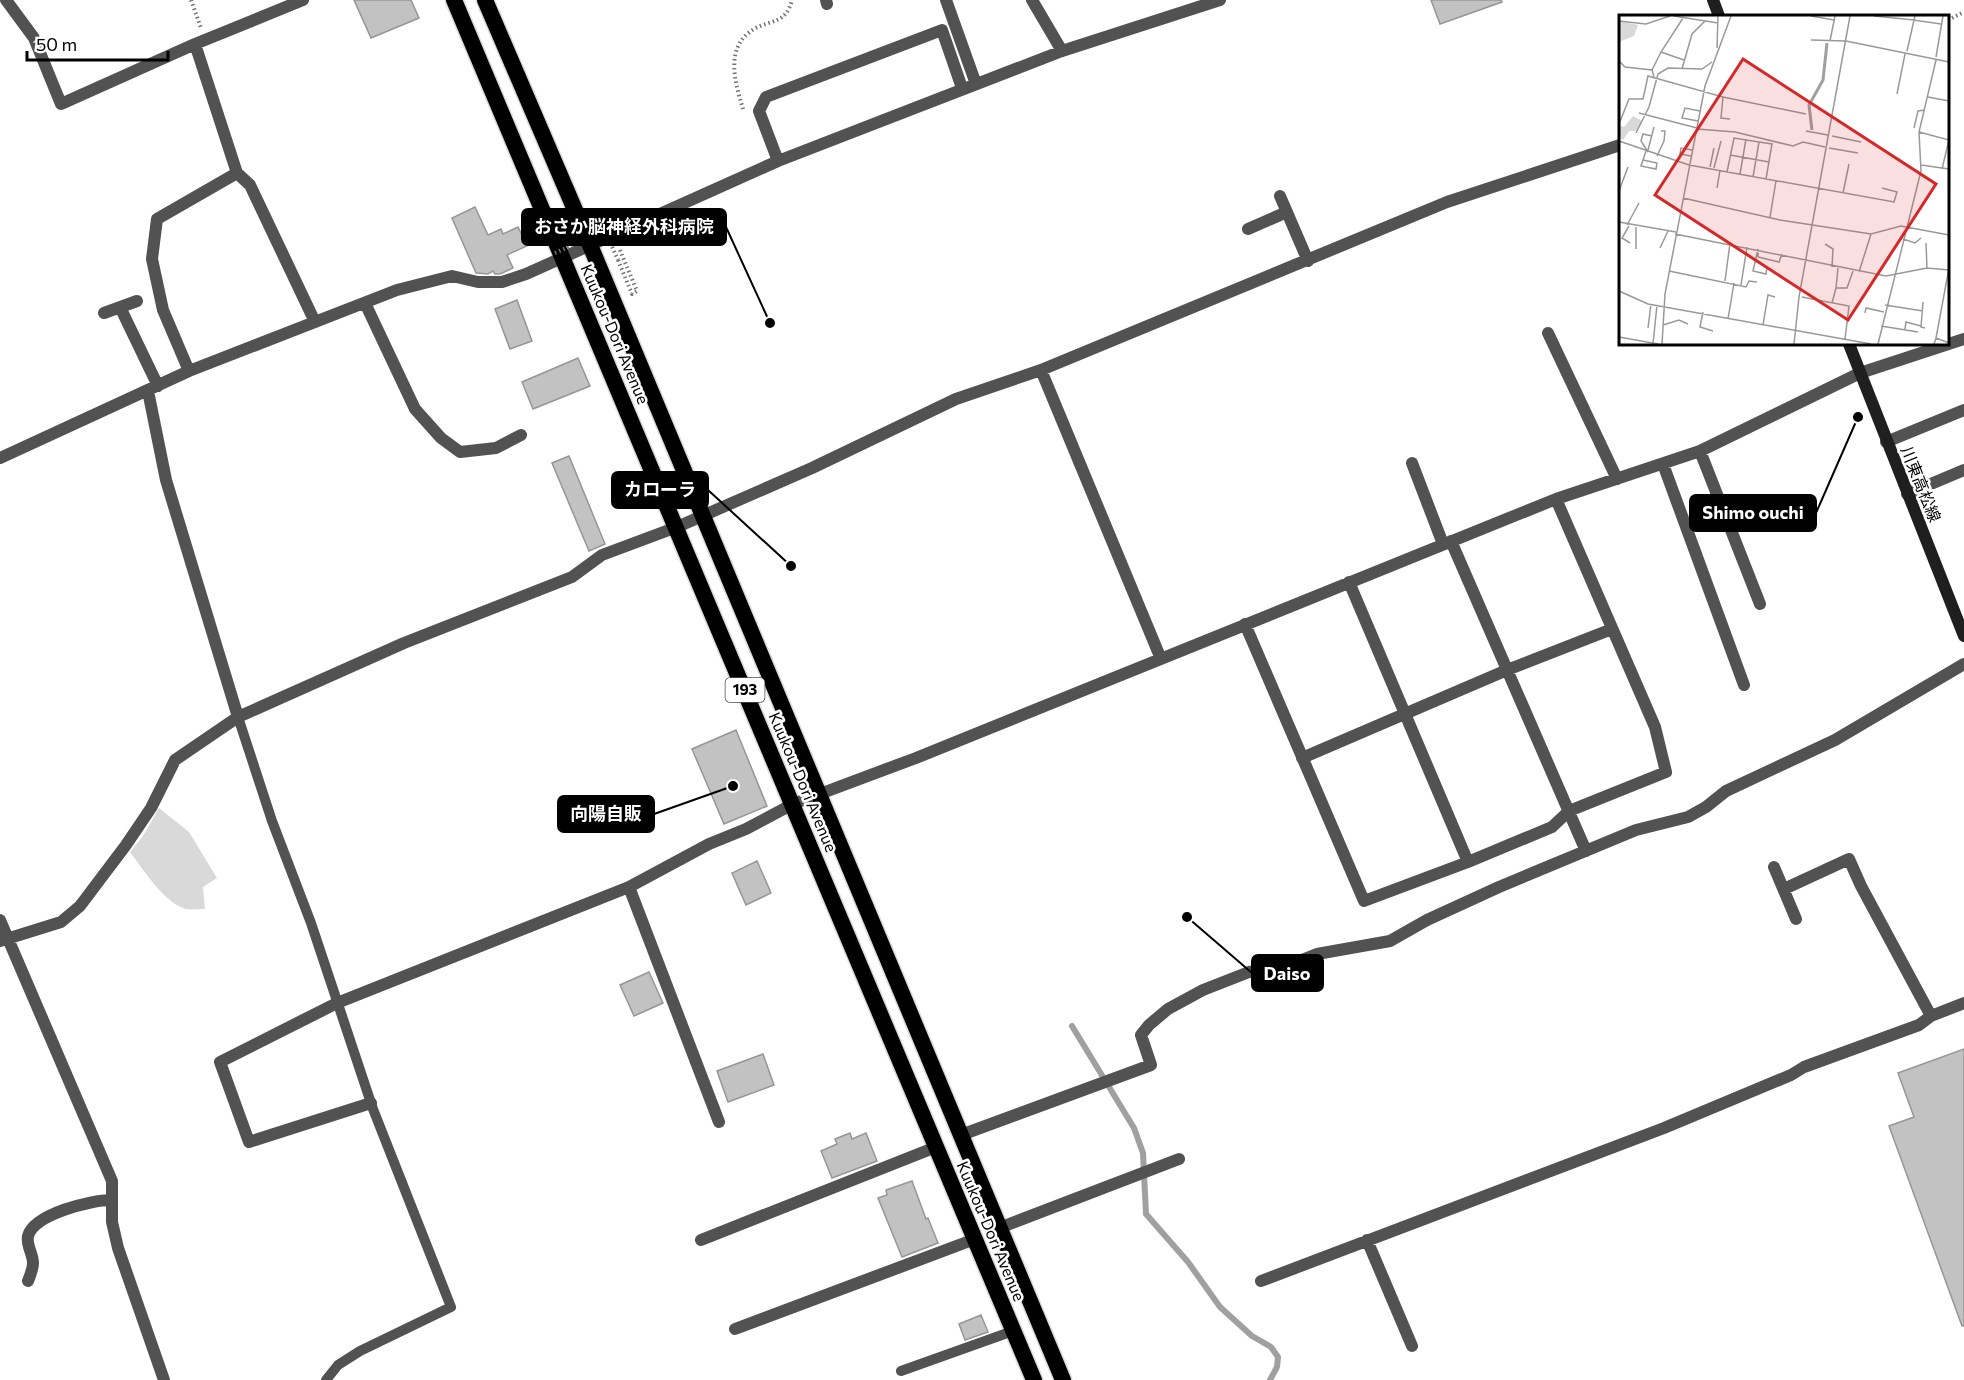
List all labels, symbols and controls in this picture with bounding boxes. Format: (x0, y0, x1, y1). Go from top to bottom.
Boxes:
inset map (1619, 15, 1949, 345)
scale bar (27, 24, 168, 62)
text: 50 m (36, 33, 77, 55)
callout: おさか脳神経外科病院 (522, 209, 726, 245)
text: おさか脳神経外科病院 (534, 215, 714, 237)
street label: Kuukou-Dori Avenue (577, 261, 654, 407)
street label: 川東高松線 (1898, 443, 1945, 524)
callout: カローラ (612, 472, 708, 508)
text: カローラ (624, 478, 696, 500)
callout: Shimo ouchi (1690, 495, 1816, 531)
text: Shimo ouchi (1702, 501, 1804, 523)
road number: 193 (726, 678, 764, 702)
street label: Kuukou-Dori Avenue (765, 709, 842, 855)
callout: 向陽自販 (558, 796, 654, 832)
text: 向陽自販 (570, 802, 642, 824)
callout: Daiso (1252, 955, 1323, 991)
text: Daiso (1264, 962, 1311, 984)
street label: Kuukou-Dori Avenue (953, 1158, 1030, 1304)

